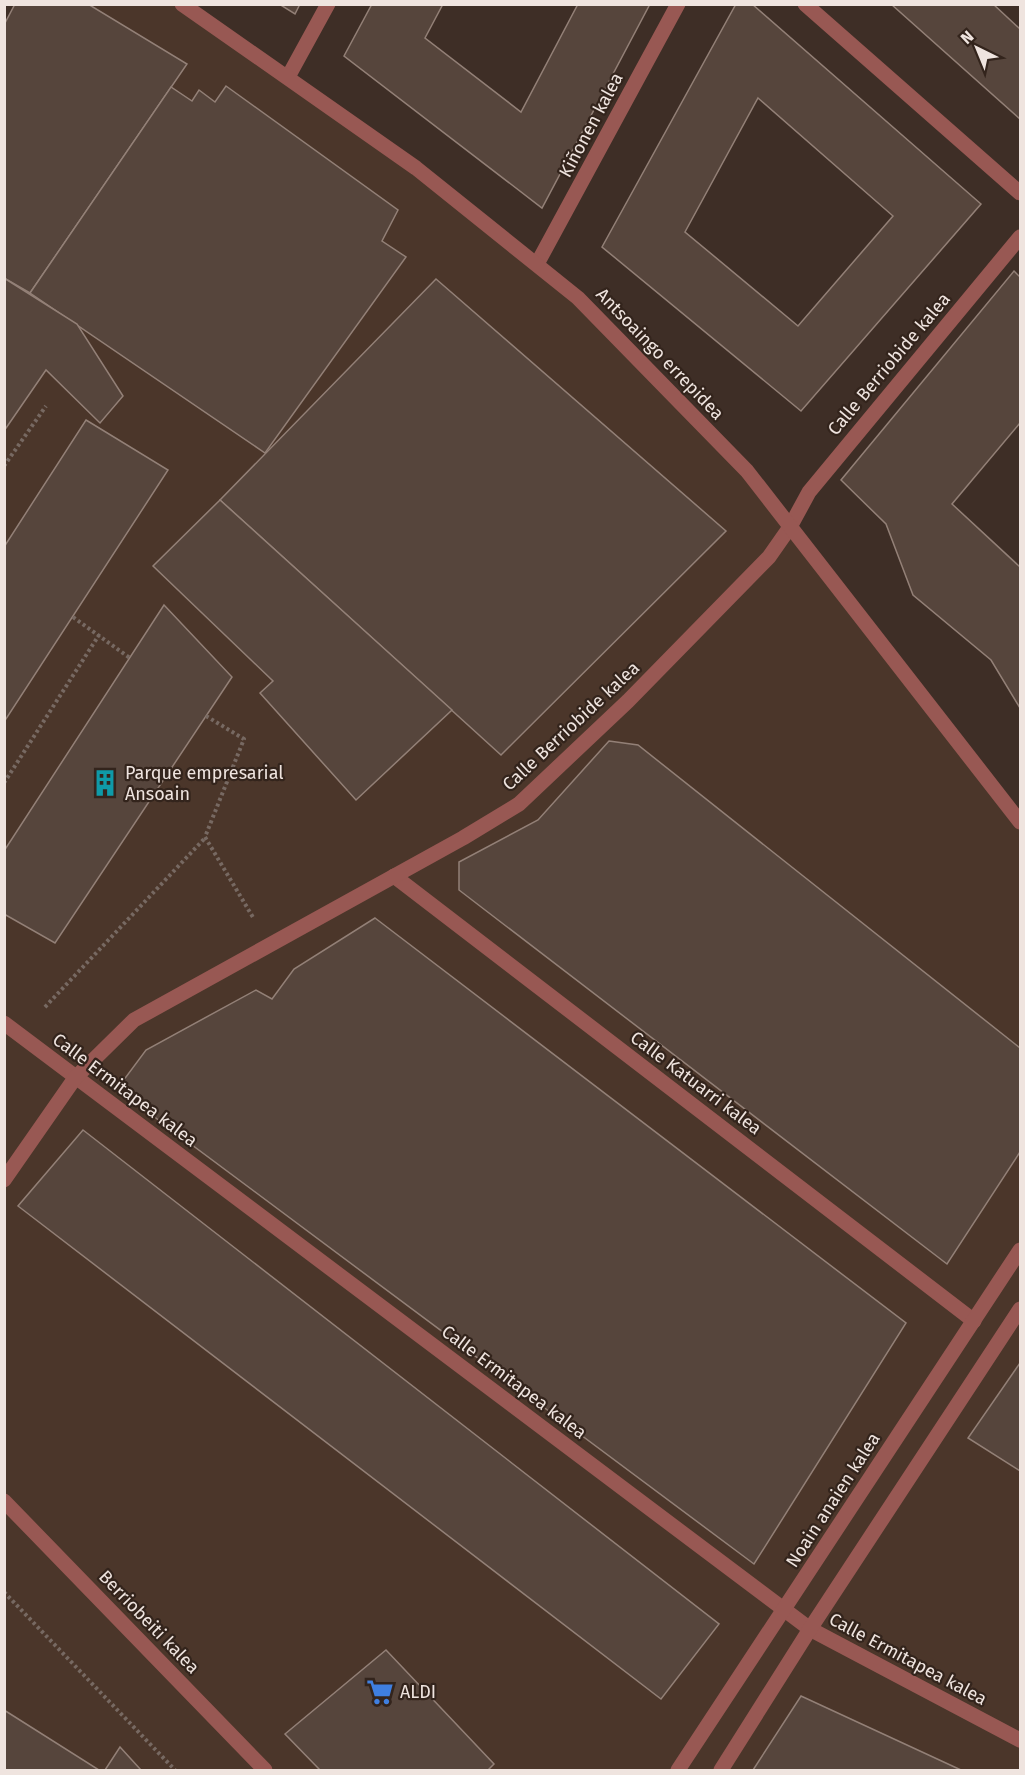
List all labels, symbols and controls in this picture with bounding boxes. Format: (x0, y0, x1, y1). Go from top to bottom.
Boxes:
north arrow (947, 18, 1007, 78)
text: N (957, 27, 977, 48)
street label: Kiñonen kalea (554, 69, 628, 181)
street label: Antsoaingo errepidea (591, 283, 729, 425)
street label: Calle Berriobide kalea (823, 288, 955, 440)
street label: Calle Berriobide kalea (498, 657, 644, 795)
place label: Parque empresarial Ansoain (125, 762, 284, 805)
building icon: Parque empresarial Ansoain (90, 768, 120, 798)
street label: Calle Katuarri kalea (626, 1027, 766, 1139)
street label: Calle Ermitapea kalea (48, 1028, 202, 1152)
street label: Calle Ermitapea kalea (437, 1320, 591, 1444)
street label: Noain anaien kalea (781, 1428, 885, 1572)
street label: Berriobeiti kalea (94, 1566, 204, 1678)
street label: Calle Ermitapea kalea (825, 1608, 991, 1710)
supermarket icon: ALDI (365, 1677, 395, 1707)
place label: ALDI (400, 1681, 436, 1703)

